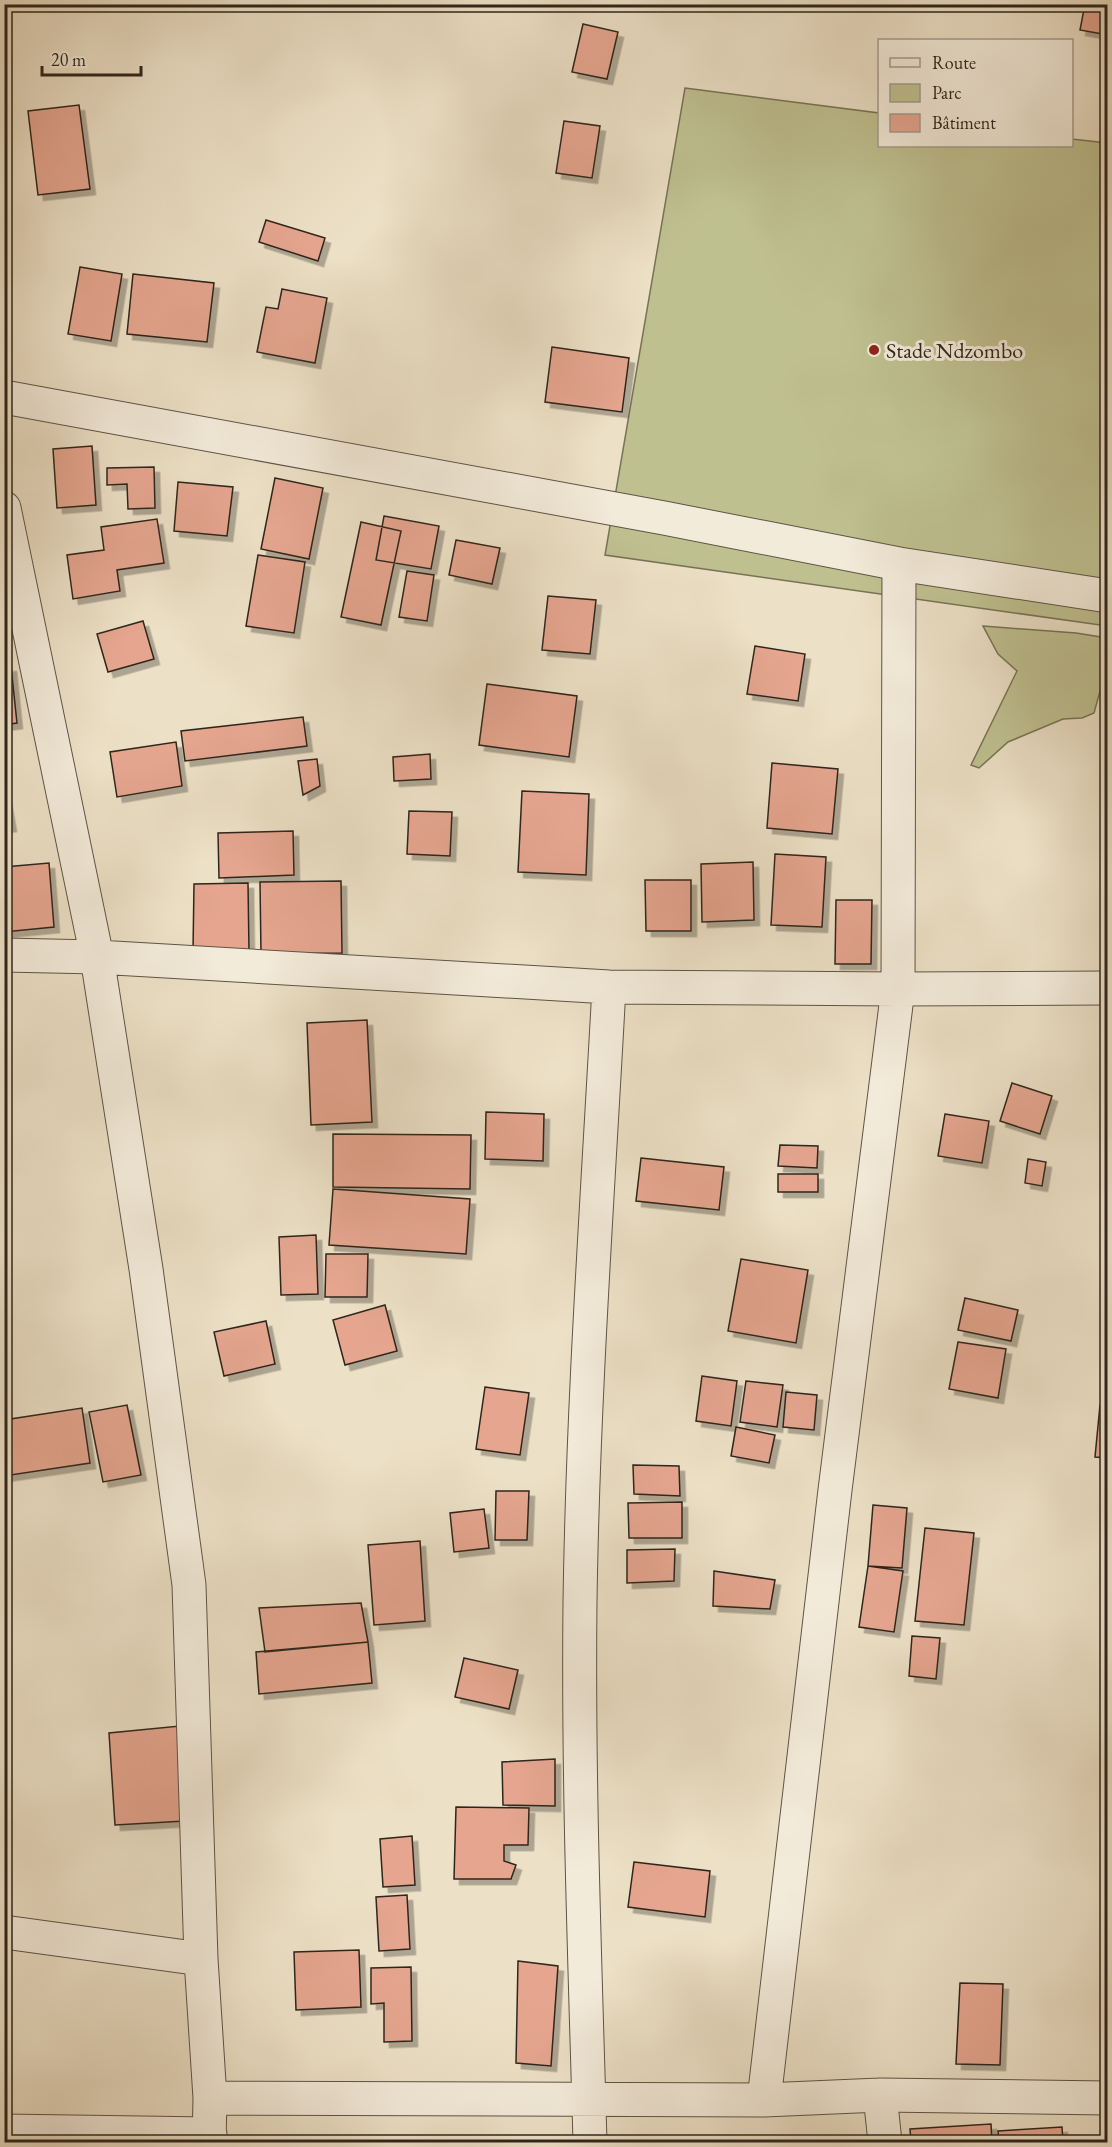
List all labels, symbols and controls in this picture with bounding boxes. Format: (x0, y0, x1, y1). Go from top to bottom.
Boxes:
scale bar (42, 39, 141, 77)
legend (878, 39, 1073, 147)
text: 20 m (51, 48, 86, 71)
text: Route (932, 51, 976, 74)
text: Parc (932, 81, 962, 104)
text: Bâtiment (932, 111, 996, 134)
place label: Stade Ndzombo (886, 336, 1023, 365)
marker: Stade Ndzombo (867, 343, 881, 357)

